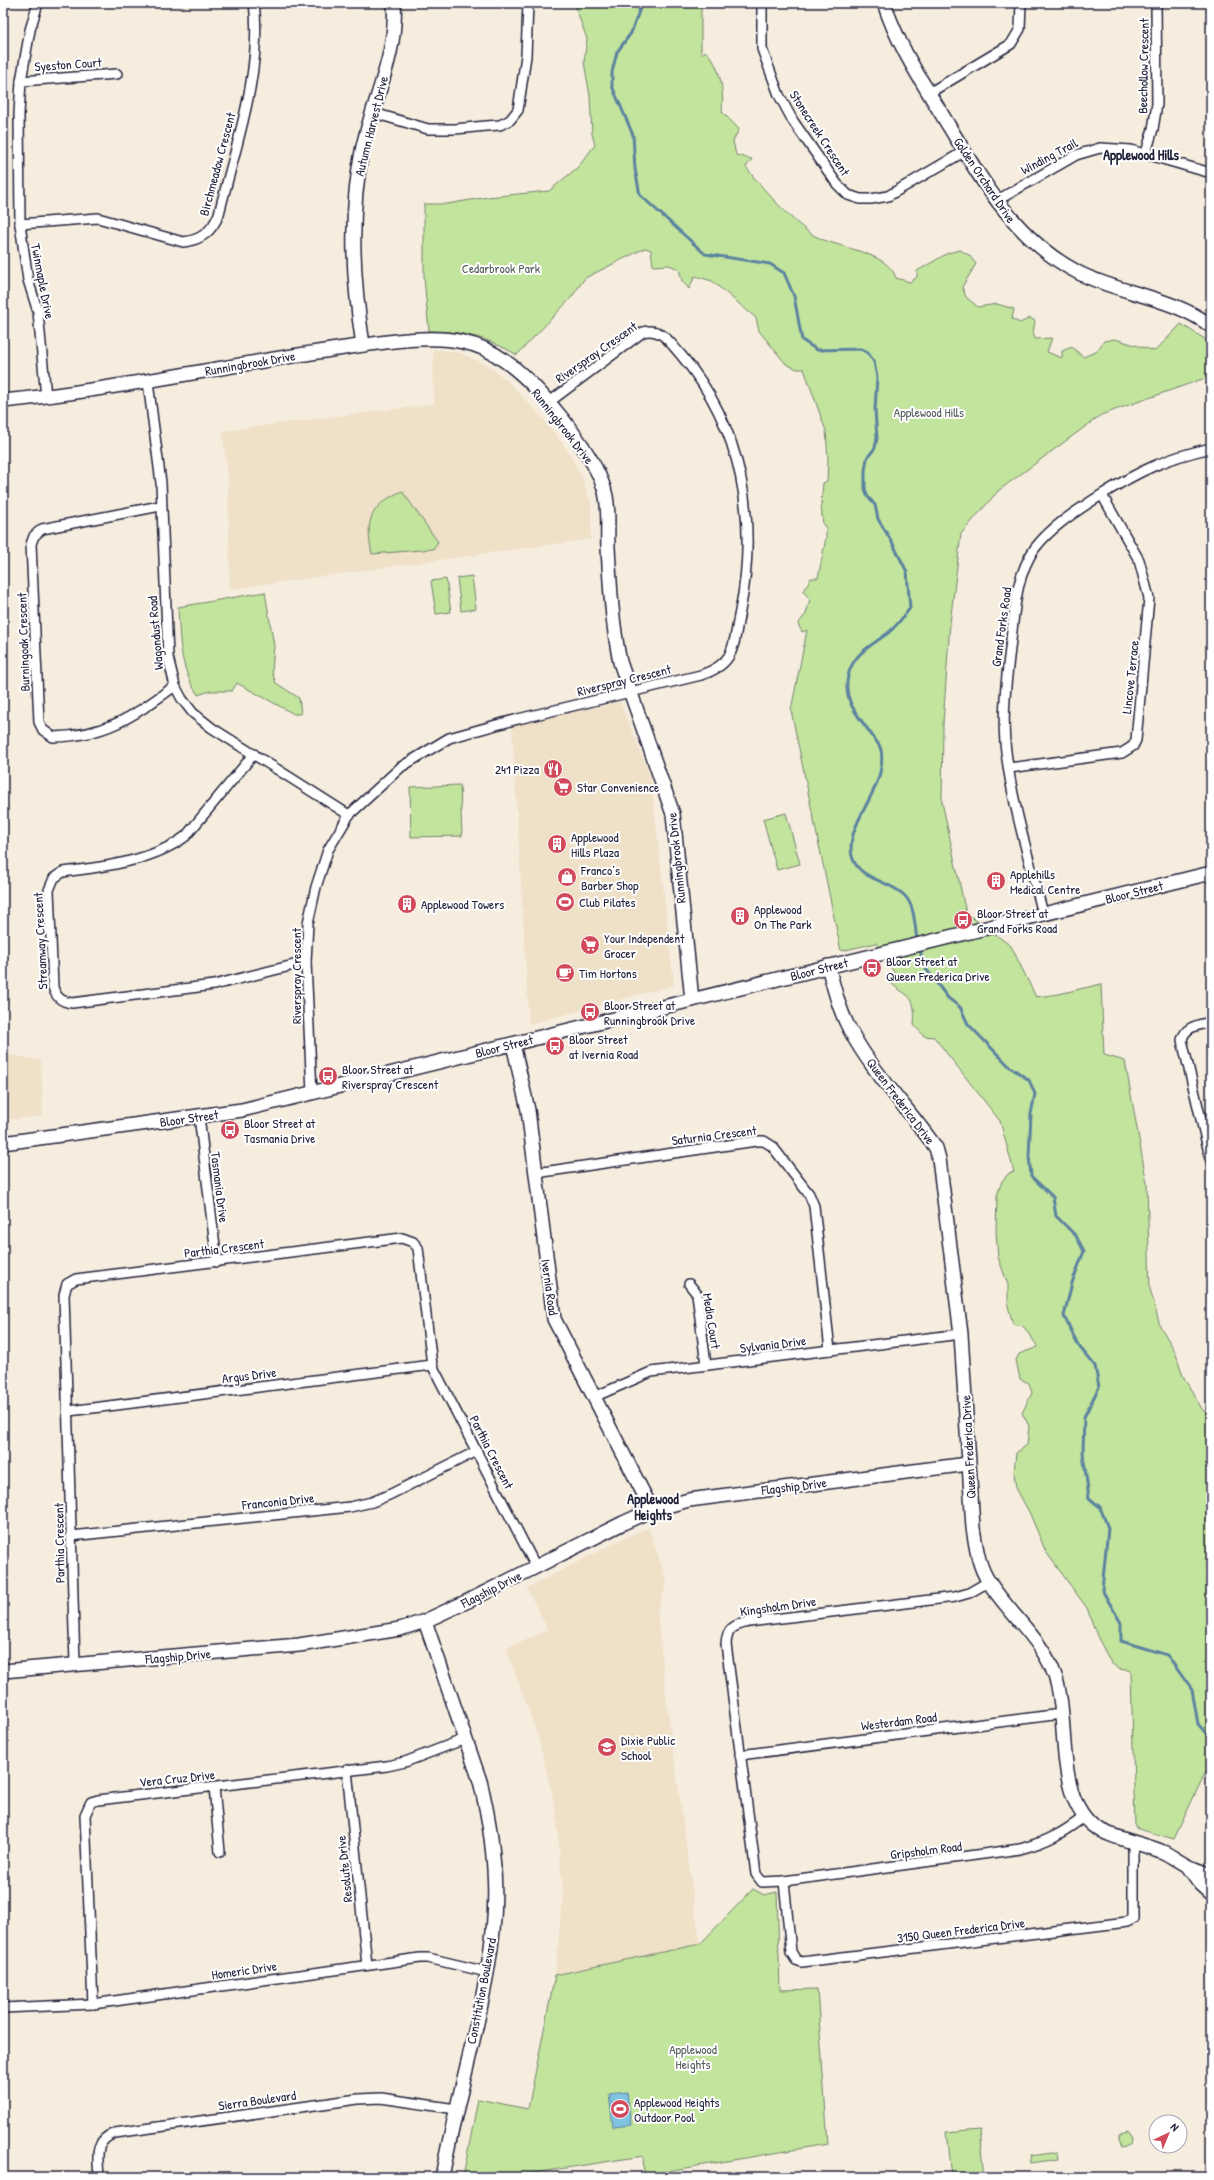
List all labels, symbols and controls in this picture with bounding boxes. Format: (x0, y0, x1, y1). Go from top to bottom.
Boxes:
street label: Beechollow Crescent (1133, 18, 1153, 114)
street label: Syeston Court (34, 53, 103, 75)
street label: Autumn Harvest Drive (350, 74, 392, 178)
street label: Stonecreek Crescent (786, 87, 855, 180)
street label: Birchmeadow Crescent (195, 110, 240, 218)
street label: Winding Trail (1017, 133, 1081, 178)
street label: Golden Orchard Drive (950, 134, 1020, 226)
district label: Applewood Hills (1103, 145, 1179, 166)
street label: Twinmaple Drive (27, 242, 59, 320)
park label: Cedarbrook Park (462, 259, 541, 277)
street label: Riverspray Crescent (551, 317, 641, 387)
street label: Runningbrook Drive (204, 346, 296, 380)
street label: Runningbrook Drive (528, 385, 598, 467)
park label: Applewood Hills (894, 403, 964, 421)
street label: Grand Forks Road (987, 586, 1015, 668)
street label: Burningoak Crescent (12, 592, 34, 692)
street label: Wagondust Road (143, 595, 167, 671)
street label: Lincove Terrace (1117, 639, 1143, 715)
street label: Riverspray Crescent (575, 660, 673, 700)
restaurant icon: 241 Pizza (542, 758, 564, 780)
place label: 241 Pizza (495, 760, 539, 778)
supermarket icon: Star Convenience (552, 776, 574, 798)
place label: Star Convenience (577, 778, 659, 796)
street label: Runningbrook Drive (662, 812, 690, 904)
place label: Applewood Hills Plaza (571, 828, 619, 861)
building icon: Applewood Hills Plaza (546, 833, 568, 855)
place label: Franco’s Barber Shop (580, 861, 639, 894)
place label: Applehills Medical Centre (1010, 865, 1080, 898)
shop icon: Franco’s Barber Shop (556, 866, 578, 888)
building icon: Applehills Medical Centre (985, 870, 1007, 892)
street label: Bloor Street (1103, 876, 1165, 908)
sports icon: Club Pilates (554, 891, 576, 913)
street label: Streamway Crescent (28, 892, 52, 990)
building icon: Applewood Towers (396, 893, 418, 915)
place label: Club Pilates (579, 893, 636, 911)
place label: Applewood Towers (421, 895, 504, 913)
place label: Applewood On The Park (754, 900, 812, 933)
place label: Bloor Street at Grand Forks Road (977, 904, 1057, 937)
building icon: Applewood On The Park (729, 905, 751, 927)
bus stop icon: Bloor Street at Grand Forks Road (952, 909, 974, 931)
street label: Riverspray Crescent (287, 927, 305, 1024)
place label: Your Independent Grocer (604, 929, 685, 962)
supermarket icon: Your Independent Grocer (579, 934, 601, 956)
place label: Bloor Street at Queen Frederica Drive (886, 952, 990, 985)
street label: Bloor Street (788, 953, 850, 985)
bus stop icon: Bloor Street at Queen Frederica Drive (861, 957, 883, 979)
cafe icon: Tim Hortons (554, 962, 576, 984)
place label: Tim Hortons (579, 964, 637, 982)
place label: Bloor Street at Runningbrook Drive (604, 996, 695, 1029)
bus stop icon: Bloor Street at Runningbrook Drive (579, 1001, 601, 1023)
street label: Bloor Street (473, 1030, 535, 1062)
place label: Bloor Street at Ivernia Road (569, 1030, 638, 1063)
bus stop icon: Bloor Street at Ivernia Road (544, 1035, 566, 1057)
street label: Queen Frederica Drive (863, 1054, 939, 1148)
place label: Bloor Street at Riverspray Crescent (342, 1060, 439, 1093)
bus stop icon: Bloor Street at Riverspray Crescent (317, 1065, 339, 1087)
street label: Bloor Street (159, 1105, 220, 1131)
place label: Bloor Street at Tasmania Drive (244, 1114, 316, 1147)
bus stop icon: Bloor Street at Tasmania Drive (219, 1119, 241, 1141)
street label: Saturnia Crescent (670, 1121, 758, 1149)
street label: Tasmania Drive (207, 1150, 233, 1224)
street label: Parthia Crescent (183, 1234, 265, 1262)
street label: Ivernia Road (537, 1258, 563, 1316)
street label: Media Court (699, 1292, 725, 1351)
street label: Sylvania Drive (739, 1331, 807, 1357)
street label: Argus Drive (221, 1363, 277, 1387)
street label: Queen Frederica Drive (956, 1395, 980, 1499)
street label: Parthia Crescent (466, 1412, 518, 1492)
street label: Flagship Drive (759, 1473, 828, 1499)
street label: Franconia Drive (240, 1488, 315, 1514)
district label: Applewood Heights (627, 1489, 679, 1526)
street label: Parthia Crescent (49, 1502, 69, 1583)
street label: Flagship Drive (457, 1566, 524, 1612)
street label: Kingsholm Drive (739, 1592, 817, 1620)
street label: Flagship Drive (144, 1644, 211, 1668)
street label: Westerdam Road (860, 1707, 938, 1735)
place label: Dixie Public School (621, 1731, 675, 1764)
school or university icon: Dixie Public School (596, 1736, 618, 1758)
street label: Vera Cruz Drive (138, 1765, 216, 1791)
street label: Resolute Drive (332, 1835, 356, 1903)
street label: Gripsholm Road (889, 1837, 963, 1863)
street label: 3150 Queen Frederica Drive (896, 1913, 1026, 1947)
street label: Constitution Boulevard (462, 1936, 500, 2046)
street label: Homeric Drive (210, 1957, 278, 1983)
park label: Applewood Heights (669, 2040, 717, 2073)
street label: Sierra Boulevard (217, 2086, 297, 2114)
place label: Applewood Heights Outdoor Pool (634, 2093, 720, 2126)
sports icon: Applewood Heights Outdoor Pool (609, 2098, 631, 2120)
north arrow (1148, 2114, 1188, 2154)
text: N (1168, 2120, 1182, 2134)

